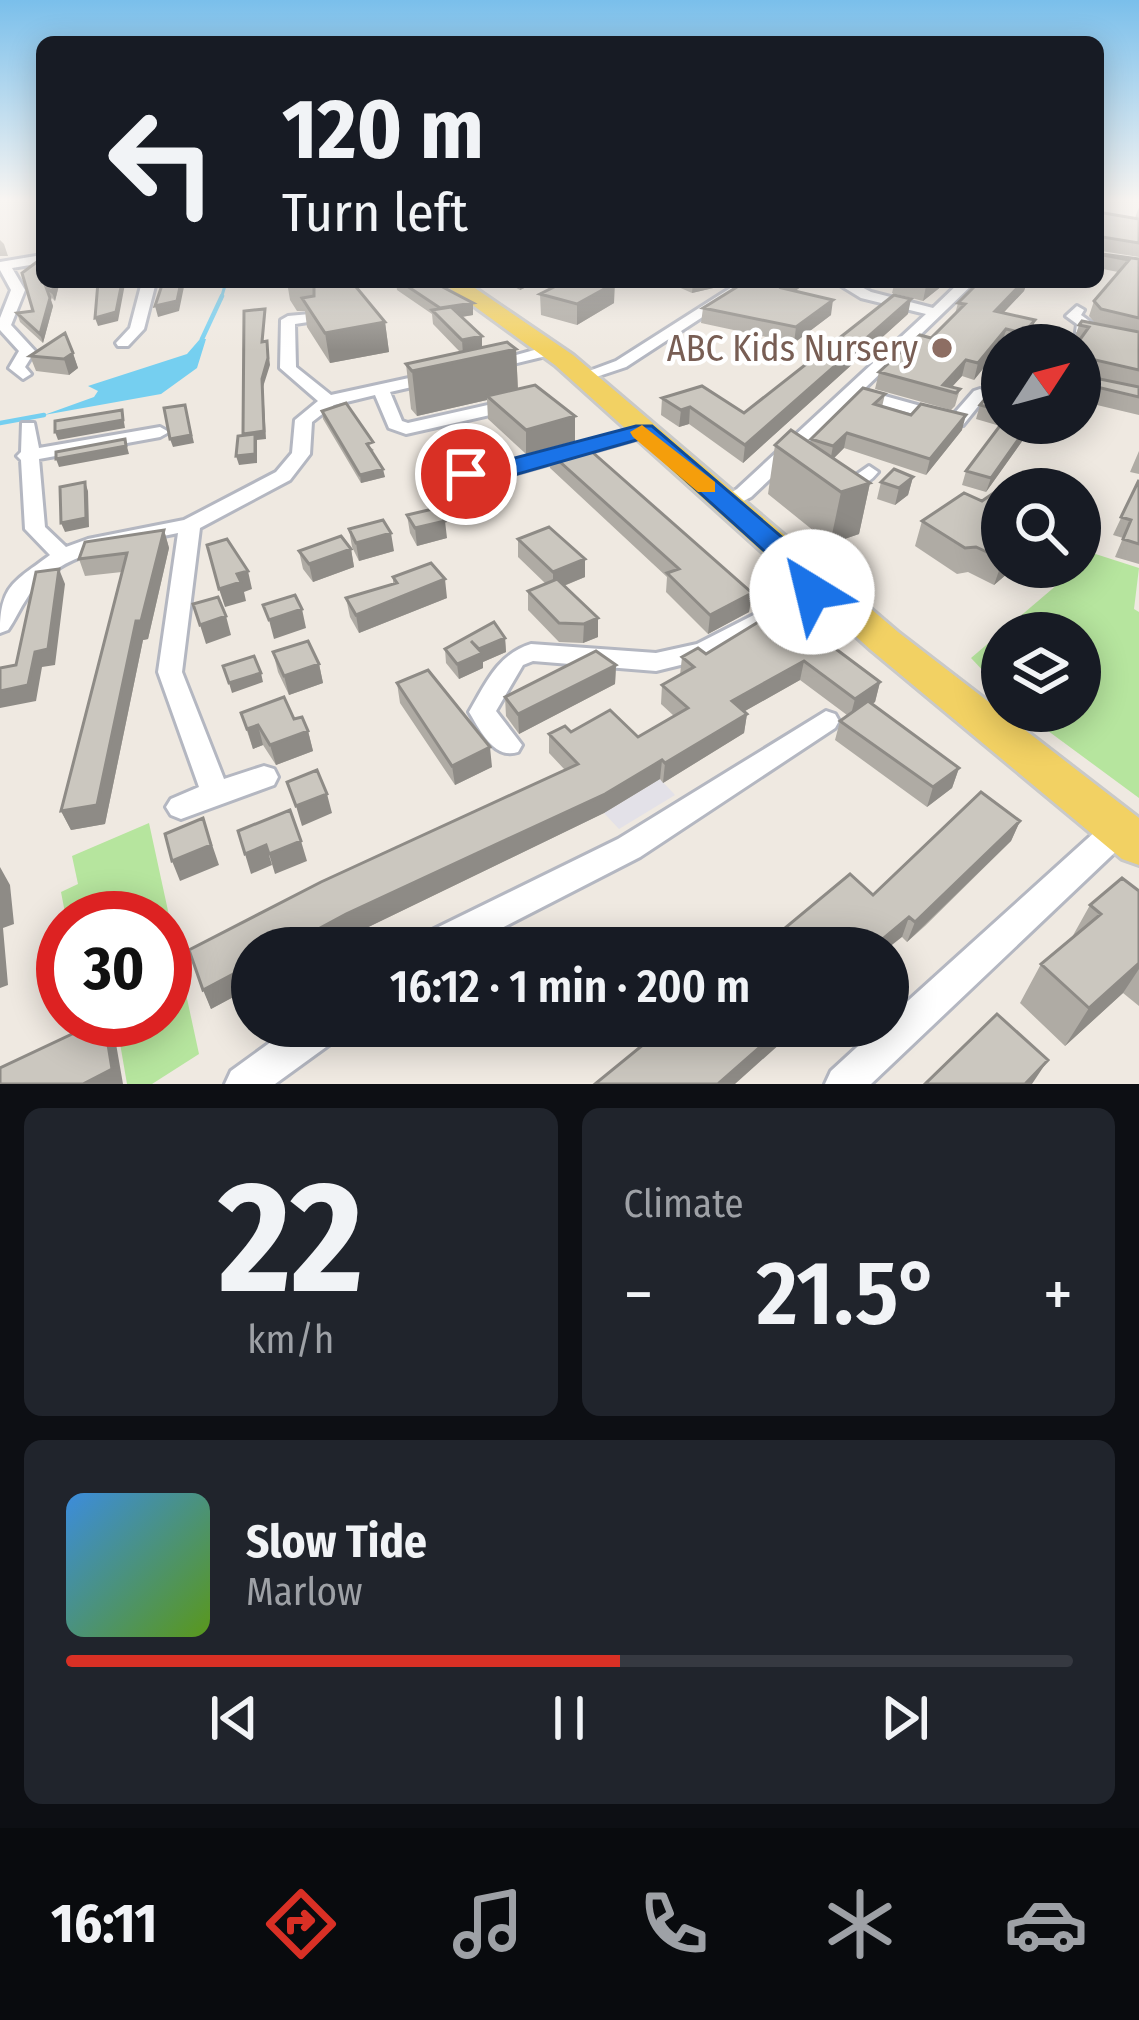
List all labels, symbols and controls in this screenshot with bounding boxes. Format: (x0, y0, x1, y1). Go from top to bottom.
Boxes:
text: 120 m (282, 79, 484, 180)
icon: left (84, 84, 240, 240)
text: Turn left (282, 181, 468, 245)
north arrow (981, 324, 1101, 444)
map controls (981, 324, 1101, 732)
place label: ABC Kids Nursery (667, 327, 918, 371)
marker: ABC Kids Nursery (929, 335, 955, 361)
pin (415, 423, 517, 525)
icon: arrive (433, 441, 499, 507)
button: search (981, 468, 1101, 588)
position arrow (749, 529, 875, 655)
button: layers (981, 612, 1101, 732)
speed limit sign: 30 (36, 891, 192, 1047)
text: 16:12 · 1 min · 200 m (390, 960, 750, 1014)
text: 22 (219, 1145, 363, 1332)
text: Climate (624, 1181, 744, 1227)
text: 21.5° (757, 1240, 940, 1348)
text: − (624, 1255, 653, 1334)
text: + (1043, 1255, 1073, 1334)
text: km/h (247, 1317, 334, 1363)
text: Slow Tide (246, 1515, 427, 1569)
text: Marlow (246, 1569, 363, 1615)
icon: previous (201, 1685, 267, 1751)
icon: pause (536, 1685, 602, 1751)
icon: next (872, 1685, 938, 1751)
icon: directions (259, 1882, 343, 1966)
icon: music (446, 1882, 530, 1966)
icon: phone (632, 1882, 716, 1966)
icon: climate (818, 1882, 902, 1966)
icon: car (1004, 1882, 1088, 1966)
text: 16:11 (51, 1892, 157, 1956)

